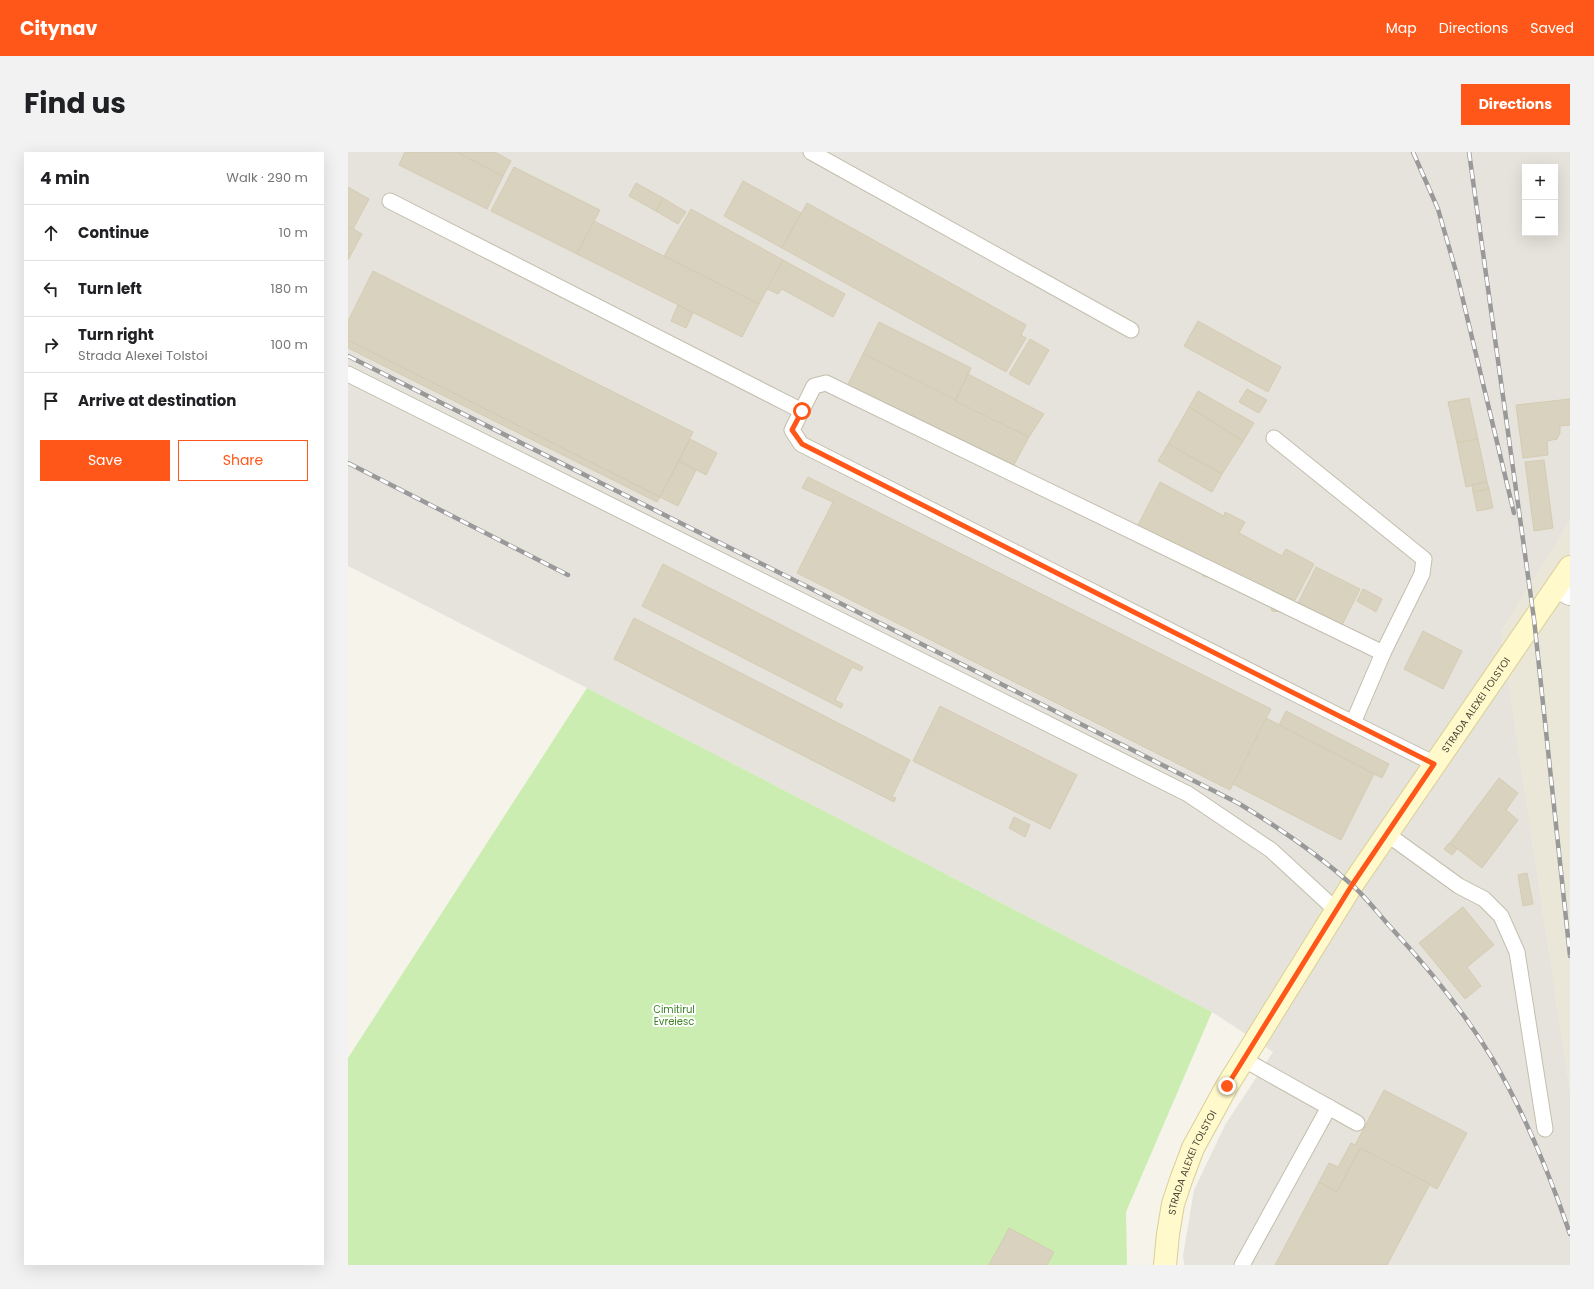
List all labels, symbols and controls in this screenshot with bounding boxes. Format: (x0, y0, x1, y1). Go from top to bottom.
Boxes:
text: Citynav (20, 15, 97, 42)
text: Map (1386, 18, 1417, 38)
text: Directions (1439, 18, 1508, 38)
text: Saved (1530, 18, 1574, 38)
text: Find us (24, 84, 126, 123)
button: Directions (1461, 84, 1570, 125)
map controls (1522, 164, 1558, 236)
button: + (1522, 164, 1558, 200)
text: 4 min (40, 166, 90, 190)
text: Walk · 290 m (226, 168, 308, 187)
button: − (1522, 200, 1558, 236)
icon: ahead (40, 222, 62, 244)
text: Continue (78, 222, 149, 243)
text: 10 m (279, 223, 308, 242)
icon: left (40, 278, 62, 300)
text: Turn left (78, 278, 142, 299)
text: 180 m (271, 279, 308, 298)
text: Turn right (78, 324, 154, 345)
icon: right (40, 334, 62, 356)
text: 100 m (271, 335, 308, 354)
text: Strada Alexei Tolstoi (78, 346, 208, 365)
icon: arrive (40, 390, 62, 412)
text: Arrive at destination (78, 390, 236, 411)
route start (793, 402, 811, 420)
button: Save (40, 440, 170, 481)
button: Share (178, 440, 308, 481)
street label: STRADA ALEXEI TOLSTOI (1438, 654, 1514, 756)
park label: Cimitirul Evreiesc (653, 1002, 695, 1029)
route end (1218, 1077, 1236, 1095)
street label: STRADA ALEXEI TOLSTOI (1164, 1108, 1220, 1216)

